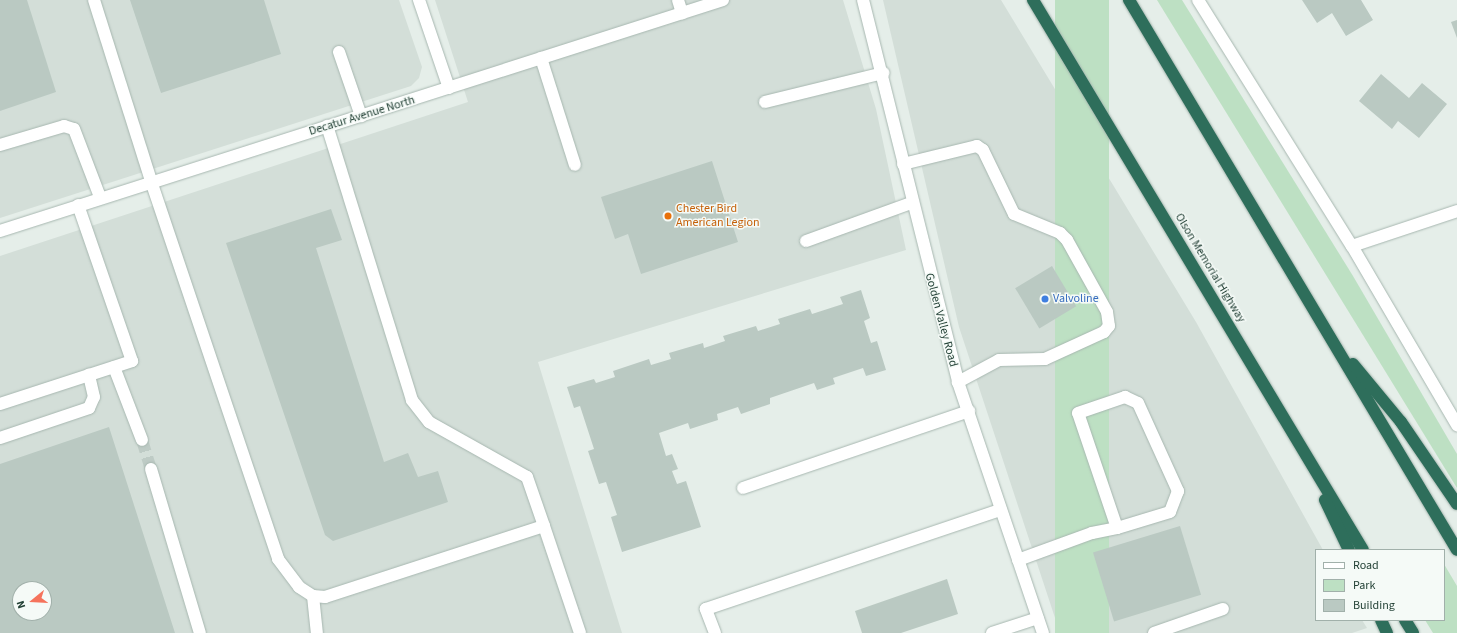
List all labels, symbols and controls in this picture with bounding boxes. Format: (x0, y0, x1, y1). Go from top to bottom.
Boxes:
street label: Decatur Avenue North (307, 93, 417, 139)
place label: Chester Bird American Legion (676, 202, 759, 230)
marker: Chester Bird American Legion (663, 211, 673, 221)
street label: Olson Memorial Highway (1172, 211, 1248, 325)
street label: Golden Valley Road (922, 272, 960, 368)
place label: Valvoline (1053, 292, 1099, 306)
marker: Valvoline (1040, 294, 1050, 304)
legend (1315, 549, 1445, 621)
text: Road (1353, 557, 1379, 574)
text: Park (1353, 577, 1375, 594)
north arrow (12, 581, 52, 621)
text: Building (1353, 597, 1395, 614)
text: N (13, 599, 29, 610)

